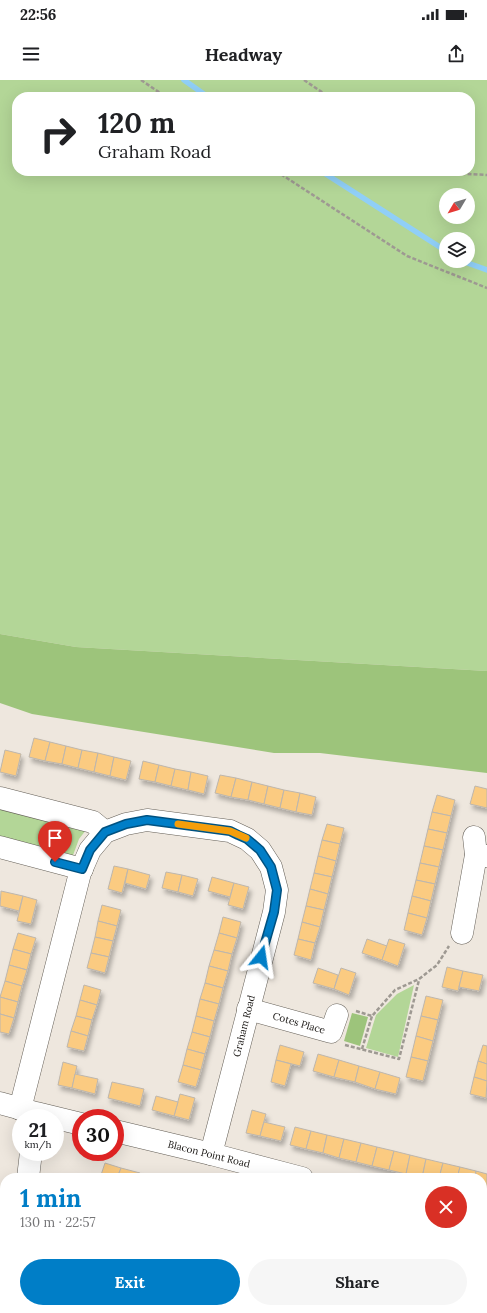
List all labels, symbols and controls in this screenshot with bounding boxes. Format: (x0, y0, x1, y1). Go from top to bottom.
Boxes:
text: 22:56 (20, 5, 56, 24)
icon: menu (20, 43, 42, 65)
text: Headway (205, 43, 282, 66)
icon: share (445, 43, 467, 65)
text: 120 m (98, 105, 175, 141)
icon: right (32, 108, 84, 160)
text: Graham Road (98, 140, 211, 163)
north arrow (439, 188, 475, 224)
map controls (439, 188, 475, 268)
button: layers (439, 232, 475, 268)
pin (38, 821, 72, 862)
icon: arrive (44, 827, 66, 849)
position arrow (240, 936, 282, 978)
street label: Graham Road (230, 994, 258, 1058)
street label: Cotes Place (271, 1009, 327, 1037)
speed limit sign: 30 (72, 1109, 124, 1161)
text: 21 (29, 1117, 47, 1142)
text: km/h (24, 1138, 52, 1151)
street label: Blacon Point Road (167, 1138, 251, 1170)
text: 1 min (20, 1183, 81, 1214)
button: close (425, 1186, 467, 1228)
text: 130 m · 22:57 (20, 1214, 95, 1231)
button: Exit (20, 1259, 240, 1305)
button: Share (248, 1259, 467, 1305)

